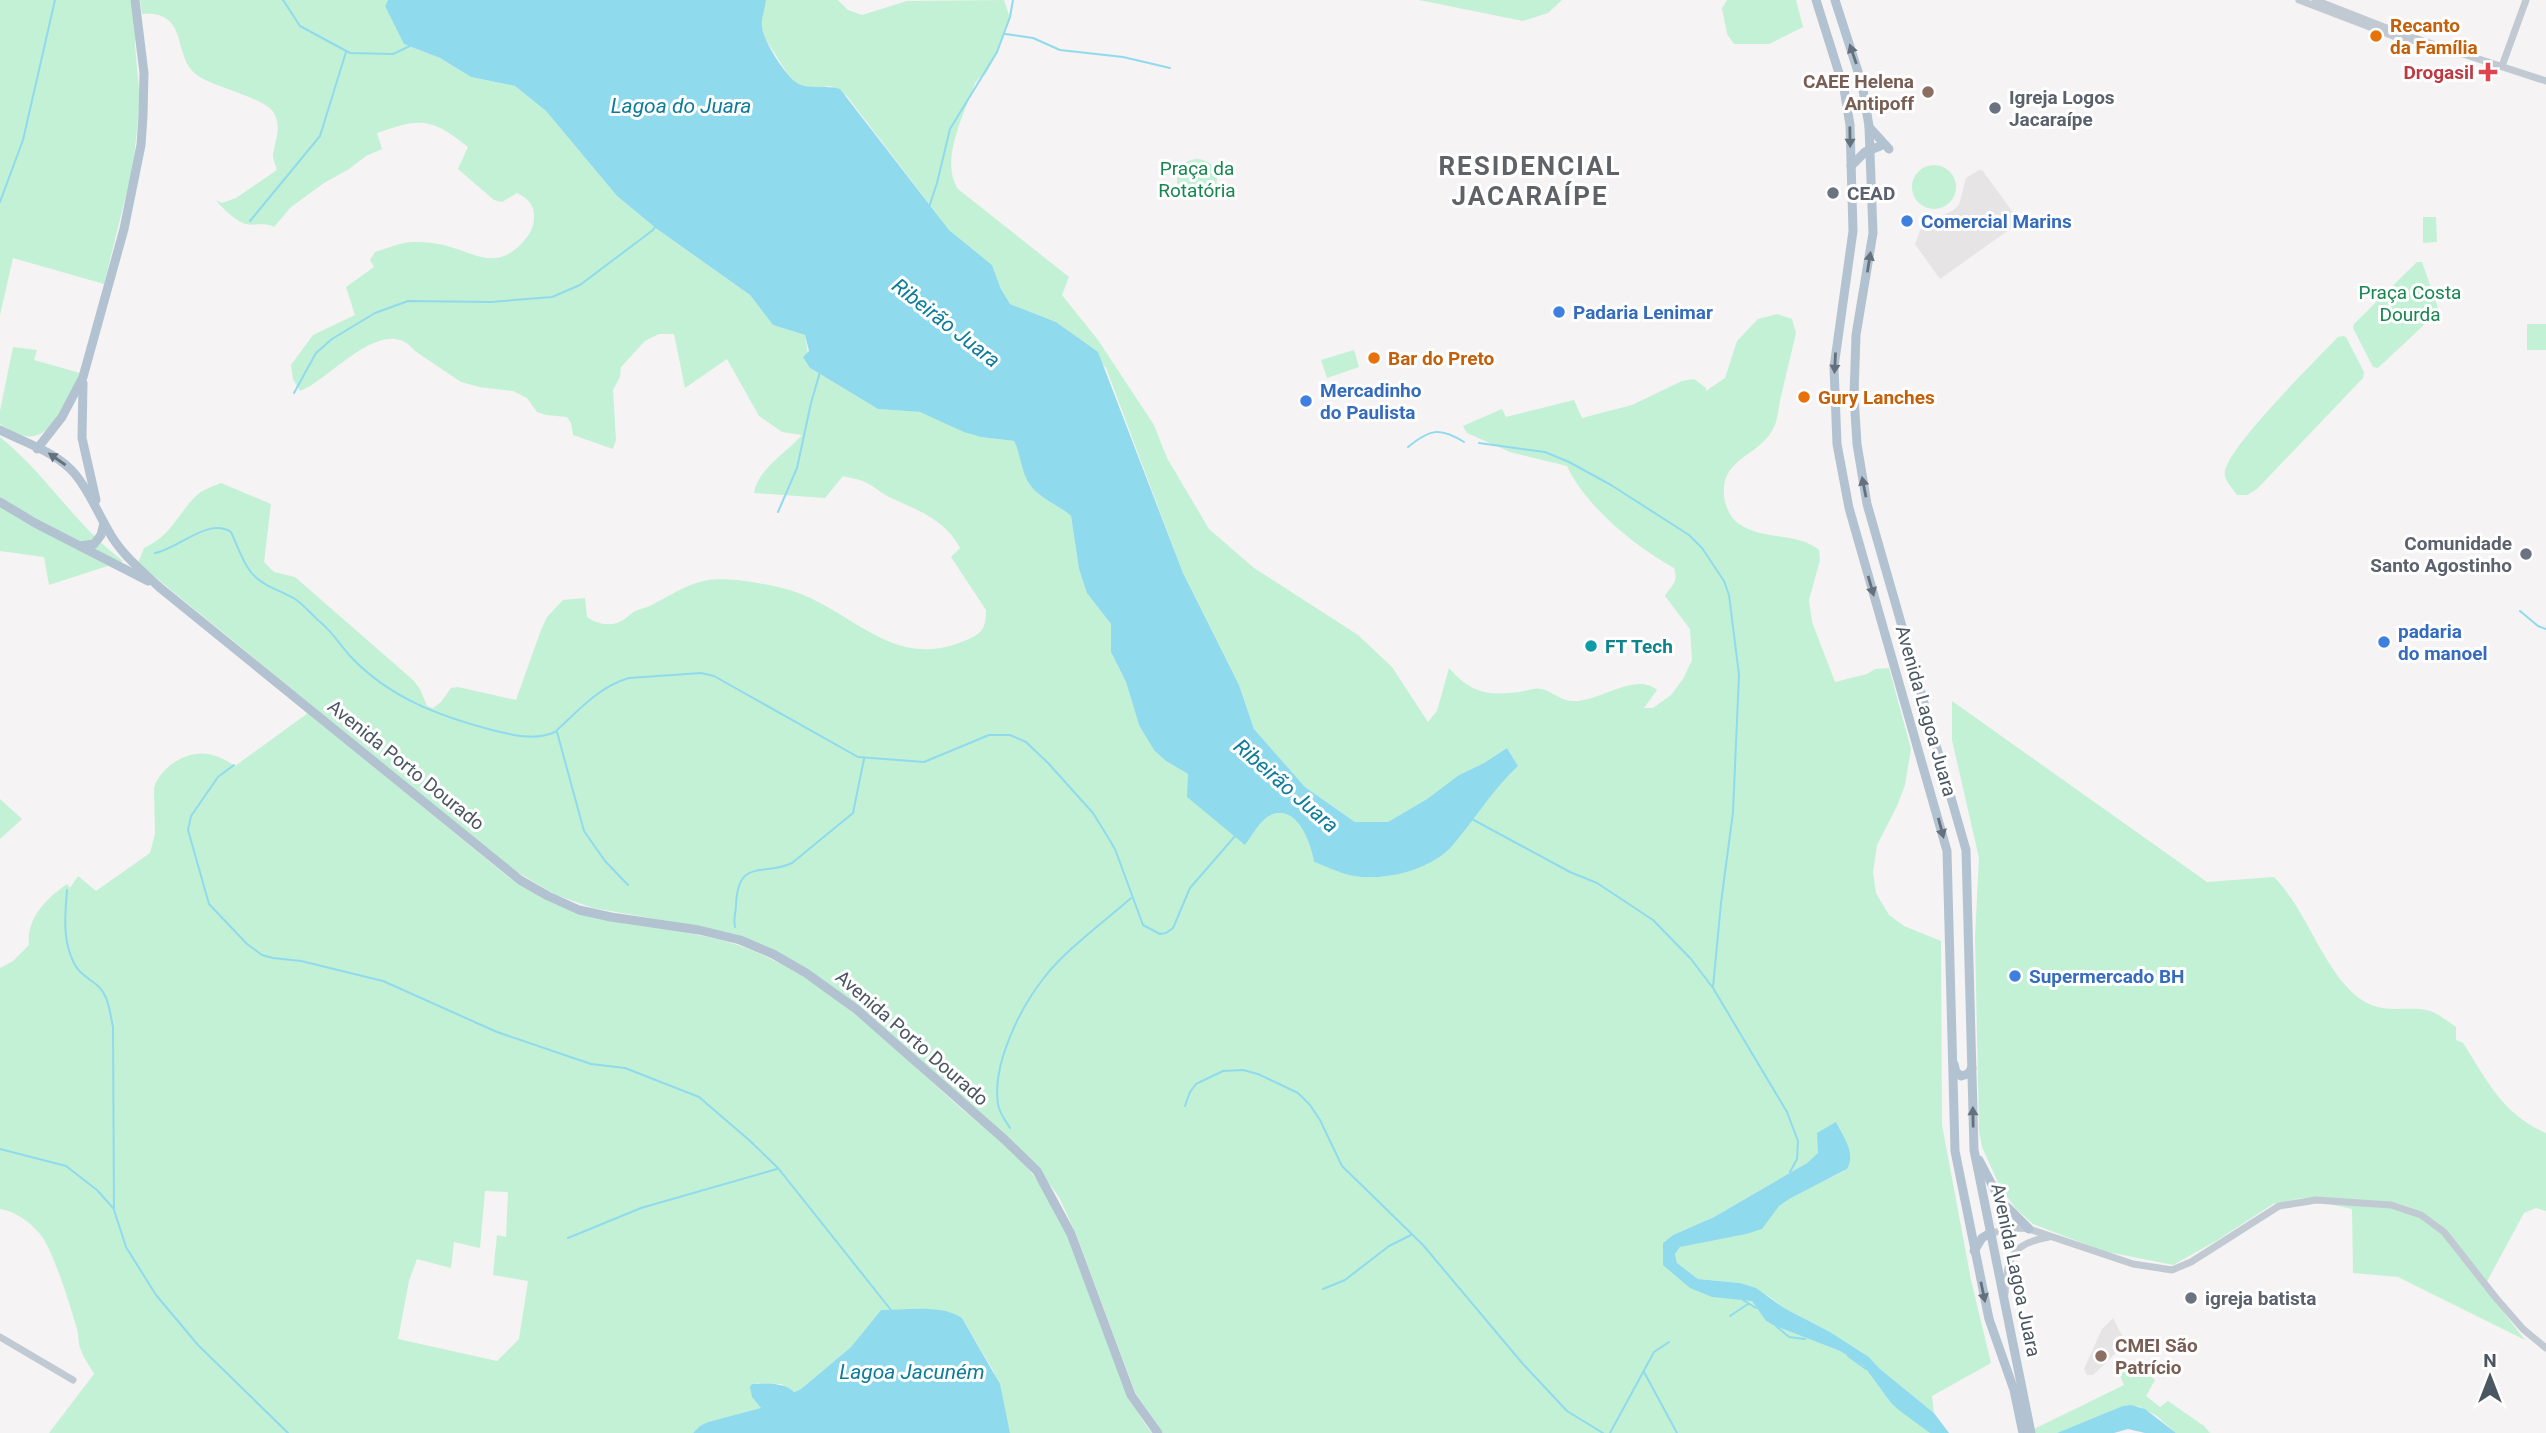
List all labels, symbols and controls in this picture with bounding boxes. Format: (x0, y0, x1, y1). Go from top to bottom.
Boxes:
place label: Recanto da Família (2390, 14, 2478, 59)
marker: Recanto da Família (2368, 28, 2384, 44)
one-way arrow (1847, 44, 1858, 65)
place label: Drogasil (2403, 61, 2474, 84)
marker: Drogasil (2480, 64, 2496, 80)
place label: CAEE Helena Antipoff (1803, 70, 1914, 115)
marker: CAEE Helena Antipoff (1920, 84, 1936, 100)
place label: Igreja Logos Jacaraípe (2009, 86, 2115, 131)
water label: Lagoa do Juara (611, 94, 751, 118)
marker: Igreja Logos Jacaraípe (1987, 100, 2003, 116)
one-way arrow (1845, 126, 1856, 148)
district label: RESIDENCIAL JACARAÍPE (1438, 151, 1622, 211)
park label: Praça da Rotatória (1158, 157, 1236, 202)
place label: CEAD (1847, 182, 1895, 205)
marker: CEAD (1825, 185, 1841, 201)
place label: Comercial Marins (1921, 210, 2072, 233)
marker: Comercial Marins (1899, 213, 1915, 229)
one-way arrow (1864, 251, 1875, 273)
water label: Ribeirão Juara (887, 273, 1005, 373)
park label: Praça Costa Dourda (2359, 281, 2461, 326)
place label: Padaria Lenimar (1573, 301, 1713, 324)
marker: Padaria Lenimar (1551, 304, 1567, 320)
place label: Bar do Preto (1388, 347, 1495, 370)
marker: Bar do Preto (1366, 350, 1382, 366)
one-way arrow (1829, 352, 1840, 374)
place label: Mercadinho do Paulista (1320, 379, 1422, 424)
place label: Gury Lanches (1818, 386, 1935, 409)
marker: Gury Lanches (1796, 389, 1812, 405)
marker: Mercadinho do Paulista (1298, 393, 1314, 409)
one-way arrow (47, 453, 67, 466)
one-way arrow (1858, 476, 1869, 498)
place label: Comunidade Santo Agostinho (2370, 532, 2512, 577)
marker: Comunidade Santo Agostinho (2518, 546, 2534, 562)
one-way arrow (1867, 576, 1877, 597)
place label: padaria do manoel (2398, 620, 2487, 665)
street label: Avenida Lagoa Juara (1891, 623, 1961, 799)
marker: padaria do manoel (2376, 634, 2392, 650)
place label: FT Tech (1605, 635, 1673, 658)
marker: FT Tech (1583, 638, 1599, 654)
street label: Avenida Porto Dourado (323, 695, 489, 835)
water label: Ribeirão Juara (1229, 734, 1343, 838)
one-way arrow (1936, 817, 1947, 839)
street label: Avenida Porto Dourado (831, 965, 993, 1111)
place label: Supermercado BH (2029, 965, 2185, 988)
marker: Supermercado BH (2007, 968, 2023, 984)
one-way arrow (1968, 1106, 1979, 1128)
street label: Avenida Lagoa Juara (1986, 1181, 2046, 1359)
one-way arrow (1978, 1281, 1989, 1303)
place label: igreja batista (2205, 1287, 2316, 1310)
marker: igreja batista (2183, 1290, 2199, 1306)
place label: CMEI São Patrício (2115, 1334, 2198, 1379)
north arrow (2455, 1342, 2525, 1412)
marker: CMEI São Patrício (2093, 1348, 2109, 1364)
text: N (2483, 1349, 2497, 1372)
water label: Lagoa Jacuném (839, 1360, 985, 1384)

